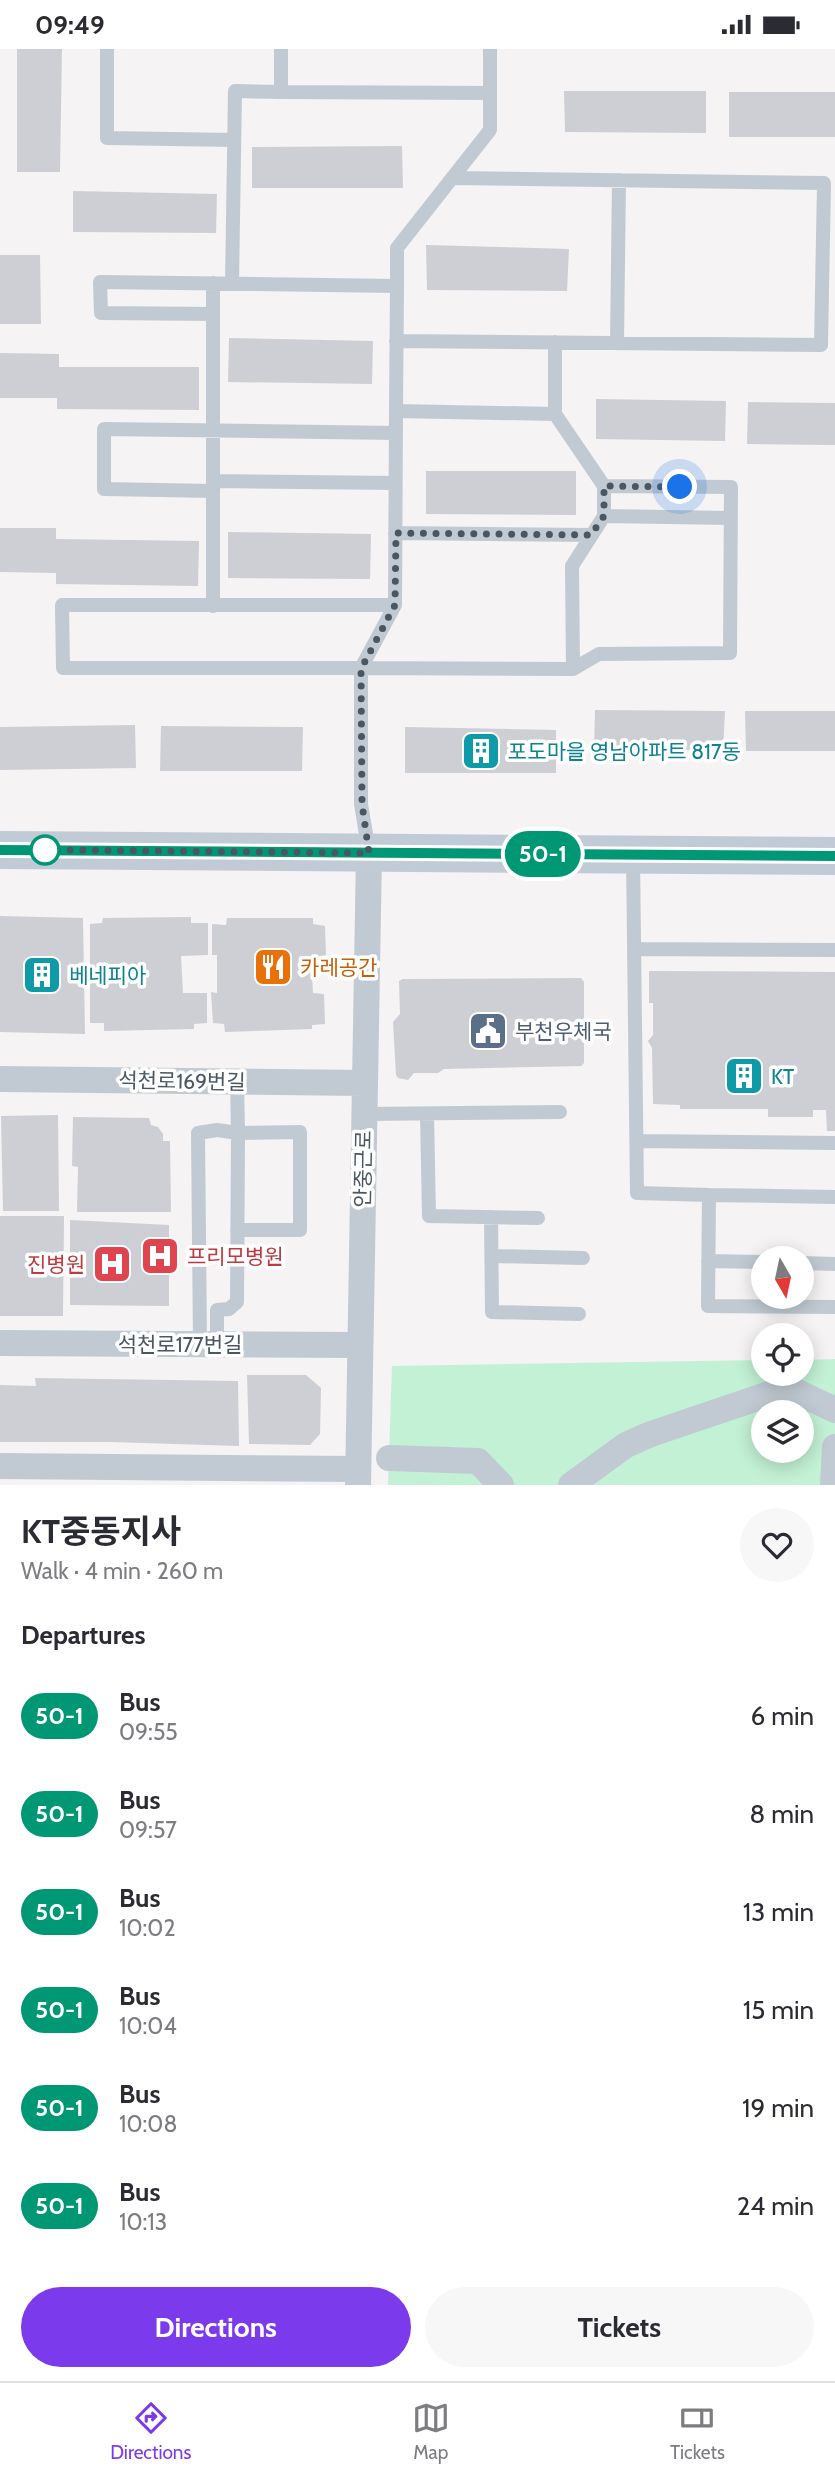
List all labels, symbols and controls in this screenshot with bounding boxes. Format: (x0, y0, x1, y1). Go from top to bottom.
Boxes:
text: 09:49 (35, 9, 105, 41)
your location (662, 469, 697, 504)
building icon: 포도마을 영남아파트 817동 (460, 730, 502, 772)
place label: 포도마을 영남아파트 817동 (508, 739, 741, 764)
line badge: 50-1 (494, 831, 592, 877)
unlabelled marker (30, 835, 60, 865)
text: 50-1 (519, 839, 567, 868)
restaurant icon: 카레공간 (252, 946, 294, 988)
building icon: 베네피아 (21, 954, 63, 996)
place label: 카레공간 (300, 955, 377, 980)
place label: 베네피아 (69, 963, 146, 988)
public building icon: 부천우체국 (467, 1010, 509, 1052)
place label: 부천우체국 (515, 1019, 612, 1044)
building icon: KT (723, 1055, 765, 1097)
place label: KT (771, 1064, 794, 1089)
street label: 석천로169번길 (118, 1067, 246, 1095)
street label: 안중근로 (350, 1130, 376, 1208)
hospital icon: 프리모병원 (139, 1235, 181, 1277)
hospital icon: 진병원 (91, 1243, 133, 1285)
place label: 프리모병원 (187, 1244, 284, 1269)
north arrow (751, 1246, 814, 1309)
map controls (751, 1246, 814, 1463)
place label: 진병원 (27, 1252, 85, 1277)
button: locate (751, 1323, 814, 1386)
street label: 석천로177번길 (118, 1332, 242, 1357)
button: layers (751, 1400, 814, 1463)
button: heart (740, 1508, 814, 1582)
text: KT중동지사 (21, 1511, 181, 1551)
text: Walk · 4 min · 260 m (21, 1557, 223, 1585)
text: Departures (21, 1619, 145, 1651)
text: Bus (119, 1686, 160, 1718)
text: 6 min (751, 1700, 814, 1732)
text: 50-1 (35, 1701, 84, 1730)
text: 09:55 (119, 1718, 178, 1746)
text: Bus (119, 1784, 160, 1816)
text: 8 min (750, 1798, 814, 1830)
text: 50-1 (35, 1799, 84, 1828)
text: 09:57 (119, 1816, 177, 1844)
text: Bus (119, 1882, 160, 1914)
text: 13 min (743, 1896, 814, 1928)
text: 50-1 (35, 1897, 84, 1926)
text: 10:02 (119, 1914, 175, 1942)
text: Bus (119, 1980, 160, 2012)
text: 15 min (743, 1994, 814, 2026)
text: 50-1 (35, 1995, 84, 2024)
text: 10:04 (119, 2012, 177, 2040)
text: Bus (119, 2078, 160, 2110)
text: 19 min (742, 2092, 814, 2124)
text: 50-1 (35, 2093, 84, 2122)
text: 10:08 (119, 2110, 177, 2138)
text: Bus (119, 2176, 160, 2208)
text: 24 min (737, 2190, 814, 2222)
text: 50-1 (35, 2191, 84, 2220)
text: 10:13 (119, 2208, 167, 2236)
button: Directions (21, 2287, 411, 2367)
button: Tickets (425, 2287, 814, 2367)
tab: Directions (110, 2399, 191, 2464)
tab: Map (412, 2399, 450, 2464)
tab: Tickets (670, 2399, 725, 2464)

